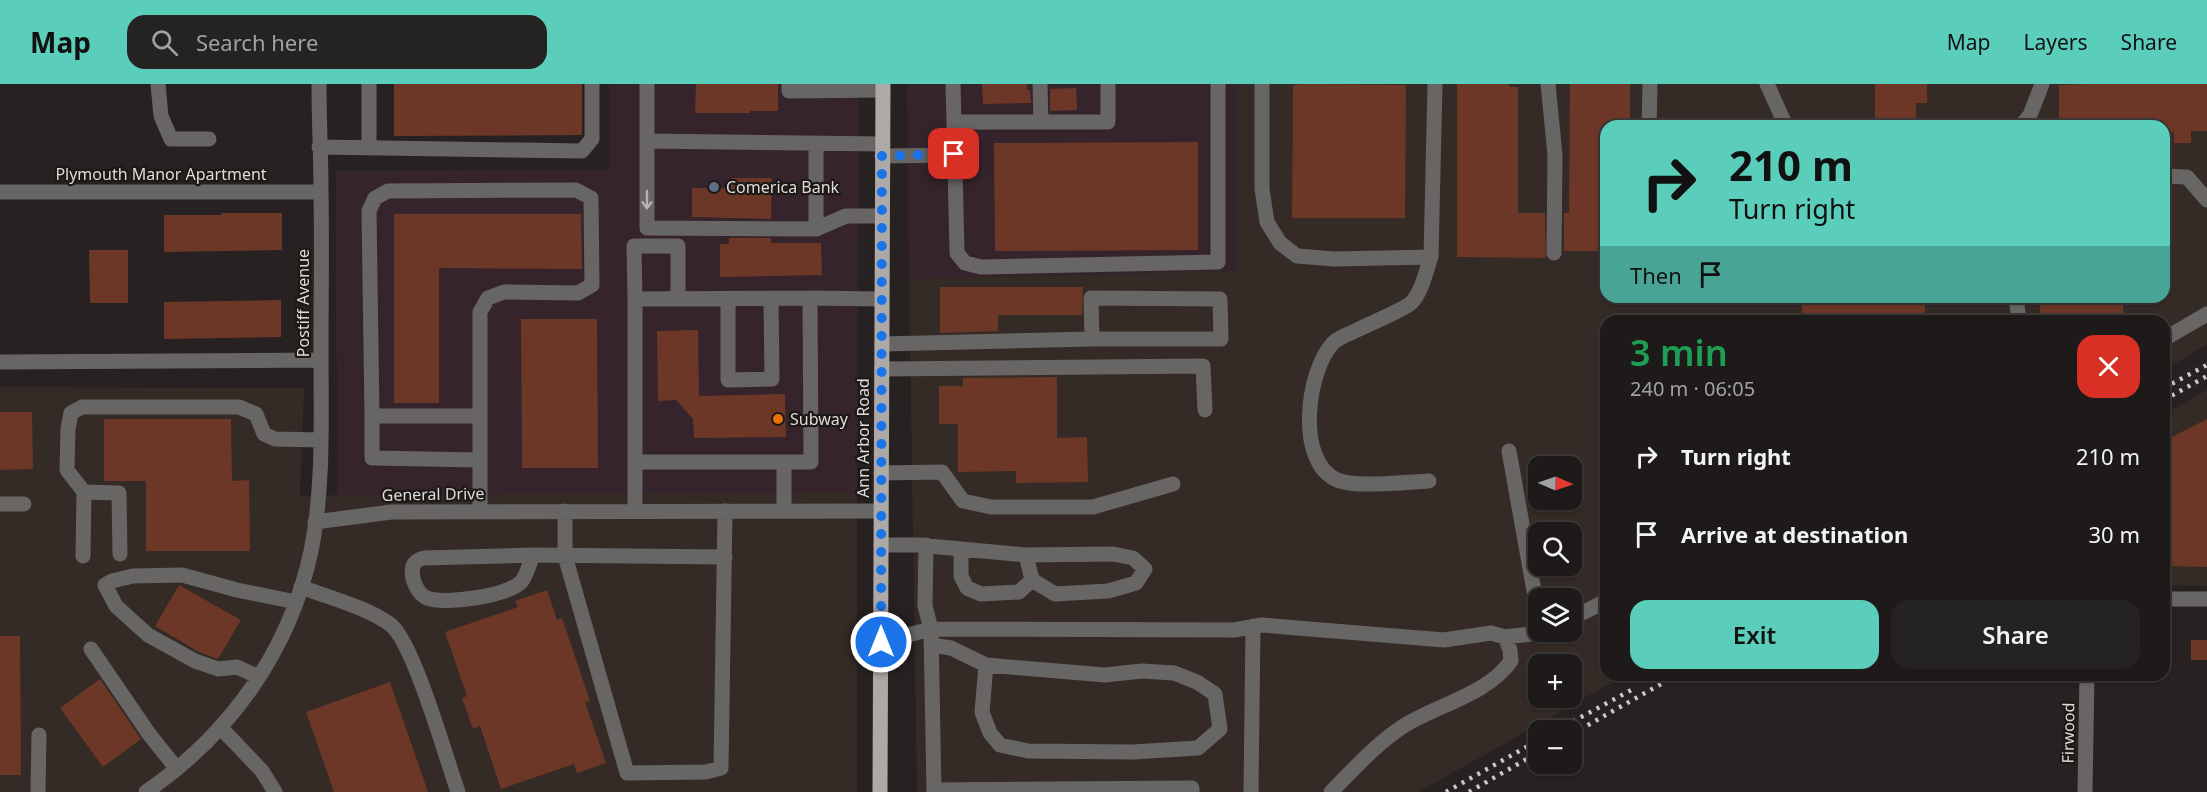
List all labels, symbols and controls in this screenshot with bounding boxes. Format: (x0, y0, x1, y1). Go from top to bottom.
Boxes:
search box (127, 15, 547, 69)
text: Map (30, 23, 91, 61)
icon: search (148, 26, 181, 59)
text: Search here (196, 27, 318, 57)
text: Map (1947, 28, 1991, 56)
text: Layers (2024, 28, 2088, 56)
text: Share (2121, 28, 2177, 56)
pin (928, 128, 979, 179)
text: 210 m (1729, 136, 1853, 193)
icon: arrive (937, 137, 970, 170)
icon: right (1630, 144, 1708, 222)
street label: Plymouth Manor Apartment (55, 163, 267, 185)
place label: Comerica Bank (726, 176, 840, 198)
marker: Comerica Bank (707, 180, 721, 194)
one-way arrow (641, 189, 653, 209)
text: Turn right (1729, 190, 1855, 227)
street label: Postiff Avenue (292, 249, 314, 357)
icon: arrive (1694, 258, 1727, 291)
text: Then (1630, 260, 1682, 290)
text: 3 min (1630, 328, 1728, 377)
button: close (2077, 335, 2140, 398)
text: 240 m · 06:05 (1630, 375, 1755, 402)
street label: Ann Arbor Road (852, 378, 874, 498)
place label: Subway (790, 408, 849, 430)
marker: Subway (771, 412, 785, 426)
icon: right (1630, 440, 1663, 473)
text: Turn right (1681, 441, 1791, 471)
text: 210 m (2076, 441, 2140, 471)
north arrow (1528, 456, 1582, 510)
map controls (1528, 456, 1582, 774)
street label: General Drive (381, 482, 485, 506)
icon: arrive (1630, 518, 1663, 551)
text: Arrive at destination (1681, 519, 1908, 549)
text: 30 m (2089, 519, 2140, 549)
button: search (1528, 522, 1582, 576)
button: layers (1528, 588, 1582, 642)
button: Exit (1630, 600, 1879, 669)
button: Share (1891, 600, 2140, 669)
position arrow (849, 610, 913, 674)
button: + (1528, 654, 1582, 708)
street label: Firwood (2056, 702, 2080, 764)
button: − (1528, 720, 1582, 774)

